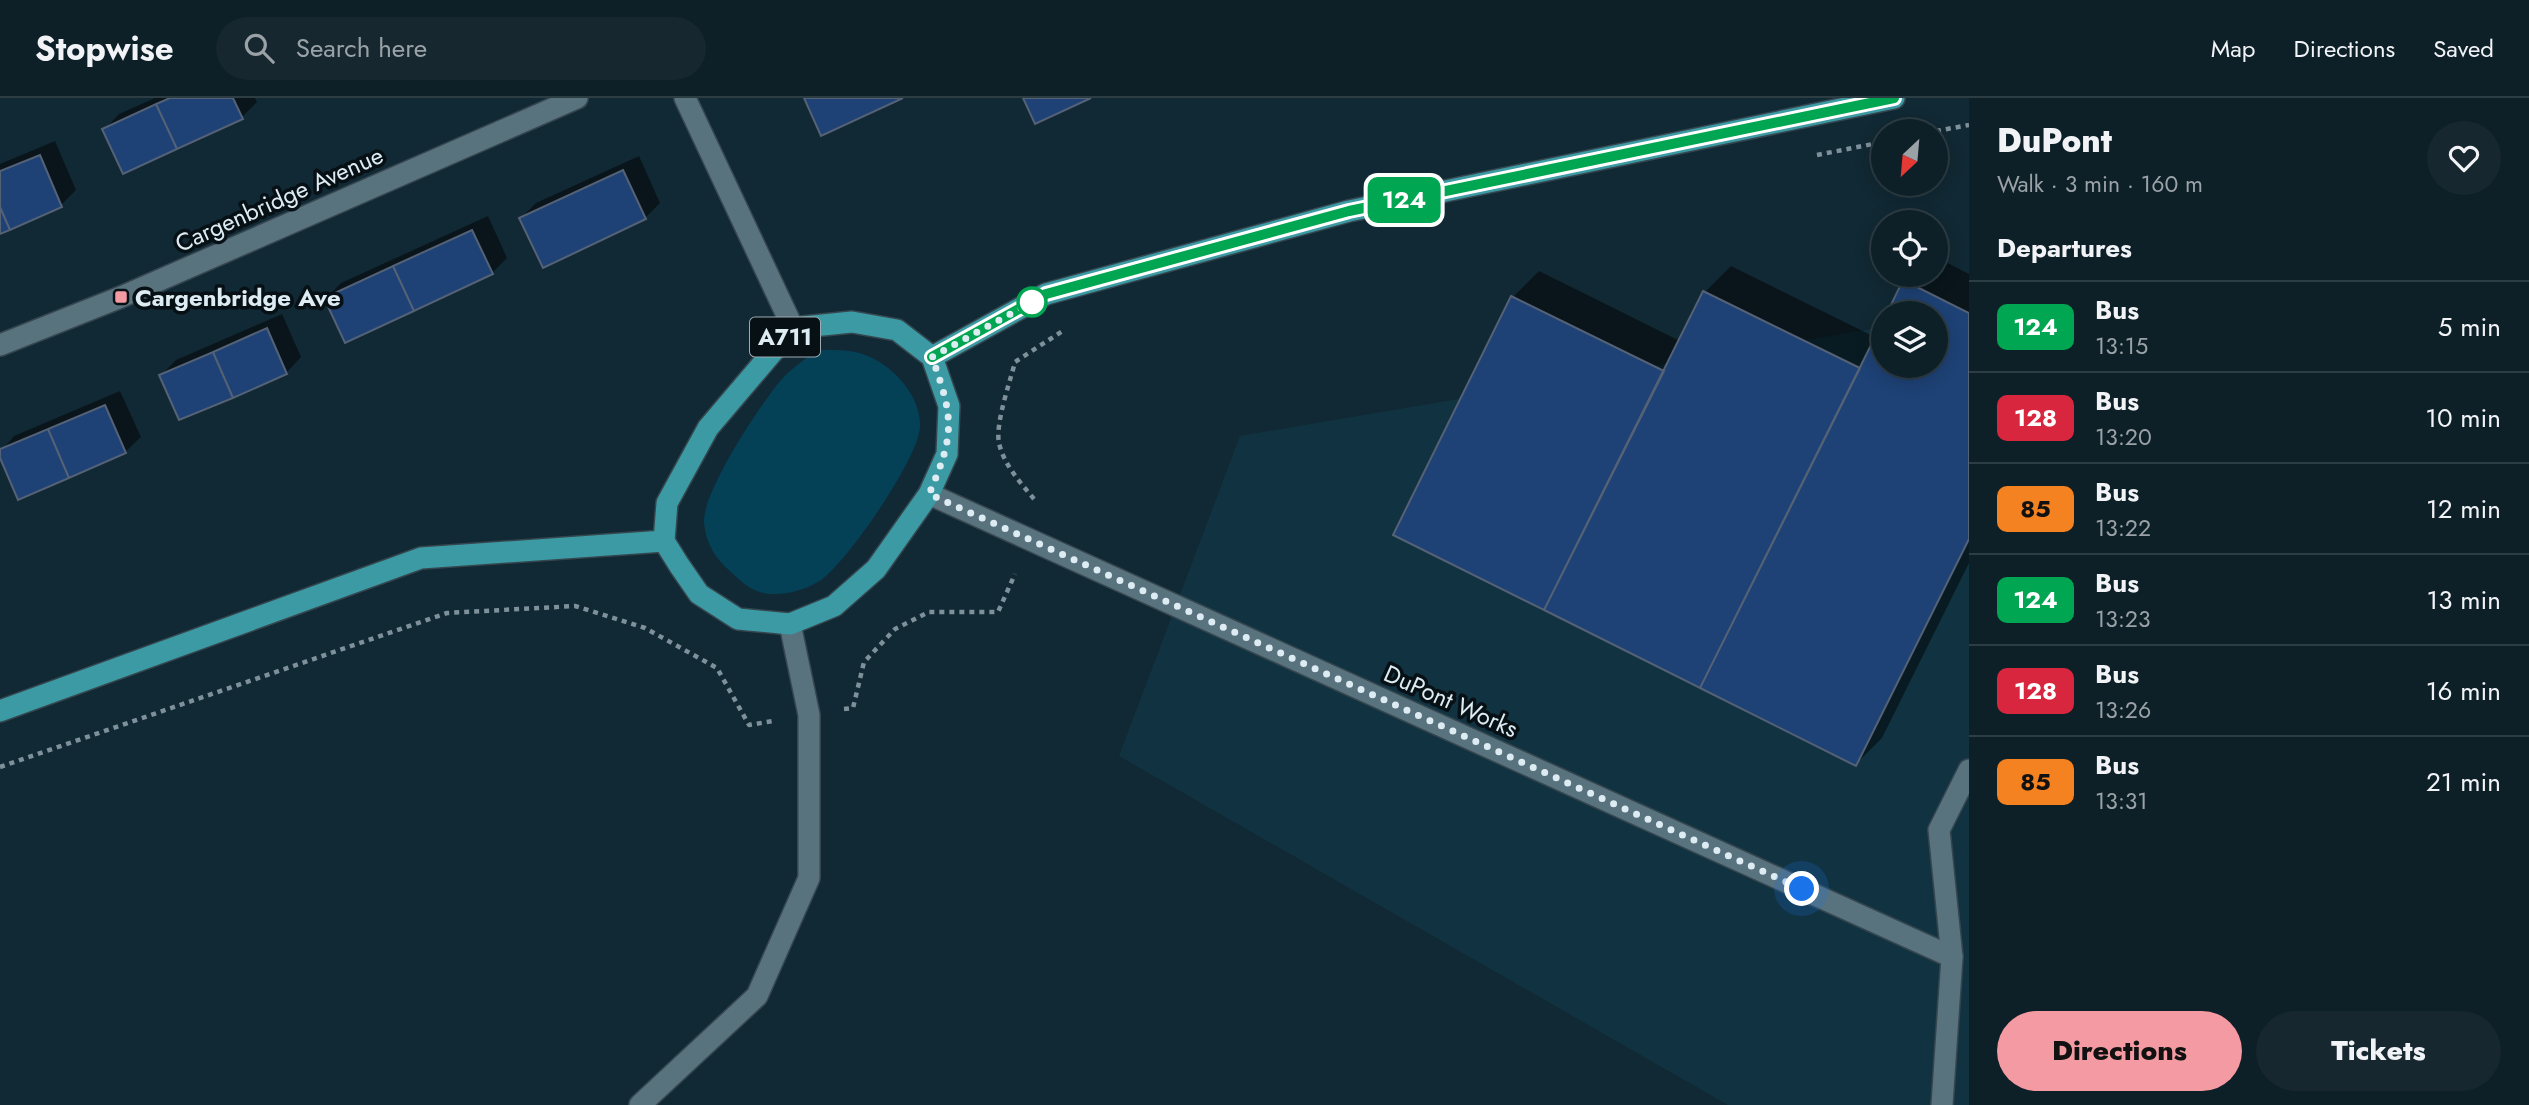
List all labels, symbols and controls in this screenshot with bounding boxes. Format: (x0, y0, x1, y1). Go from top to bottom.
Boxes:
search box (216, 17, 706, 80)
text: Stopwise (35, 25, 174, 72)
icon: search (240, 29, 278, 67)
text: Search here (296, 29, 427, 67)
text: Map (2211, 31, 2256, 66)
text: Directions (2294, 31, 2395, 66)
text: Saved (2433, 31, 2494, 66)
text: DuPont (1997, 117, 2112, 164)
north arrow (1871, 119, 1948, 196)
map controls (1871, 119, 1948, 378)
button: heart (2427, 121, 2501, 195)
street label: Cargenbridge Avenue (169, 137, 389, 261)
text: Walk · 3 min · 160 m (1997, 167, 2203, 201)
line badge: 124 (1364, 177, 1444, 223)
text: 124 (1382, 182, 1426, 217)
button: locate (1871, 210, 1948, 287)
text: Departures (1997, 229, 2132, 267)
place label: Cargenbridge Ave (135, 280, 341, 315)
unlabelled marker (1017, 287, 1047, 317)
marker: Cargenbridge Ave (113, 289, 129, 305)
text: Bus (2095, 291, 2139, 329)
button: layers (1871, 301, 1948, 378)
text: 5 min (2438, 308, 2501, 346)
text: 124 (2013, 309, 2058, 344)
road number: A711 (750, 318, 820, 356)
text: 13:15 (2095, 329, 2148, 363)
text: Bus (2095, 382, 2139, 420)
text: 10 min (2425, 399, 2501, 437)
text: 128 (2014, 400, 2057, 435)
text: 13:20 (2095, 420, 2152, 454)
text: Bus (2095, 473, 2139, 511)
text: 12 min (2426, 490, 2501, 528)
text: 85 (2020, 491, 2051, 526)
text: 13:22 (2095, 511, 2151, 545)
text: Bus (2095, 564, 2139, 602)
text: 13 min (2427, 581, 2501, 619)
text: 124 (2013, 582, 2058, 617)
text: 13:23 (2095, 602, 2150, 636)
text: Bus (2095, 655, 2139, 693)
street label: DuPont Works (1378, 656, 1524, 746)
text: 16 min (2426, 672, 2501, 710)
text: 128 (2014, 673, 2057, 708)
text: 13:26 (2095, 693, 2151, 727)
text: Bus (2095, 746, 2139, 784)
text: 21 min (2426, 763, 2501, 801)
text: 85 (2020, 764, 2051, 799)
text: 13:31 (2095, 784, 2148, 818)
your location (1784, 871, 1819, 906)
button: Directions (1997, 1011, 2242, 1091)
button: Tickets (2256, 1011, 2501, 1091)

